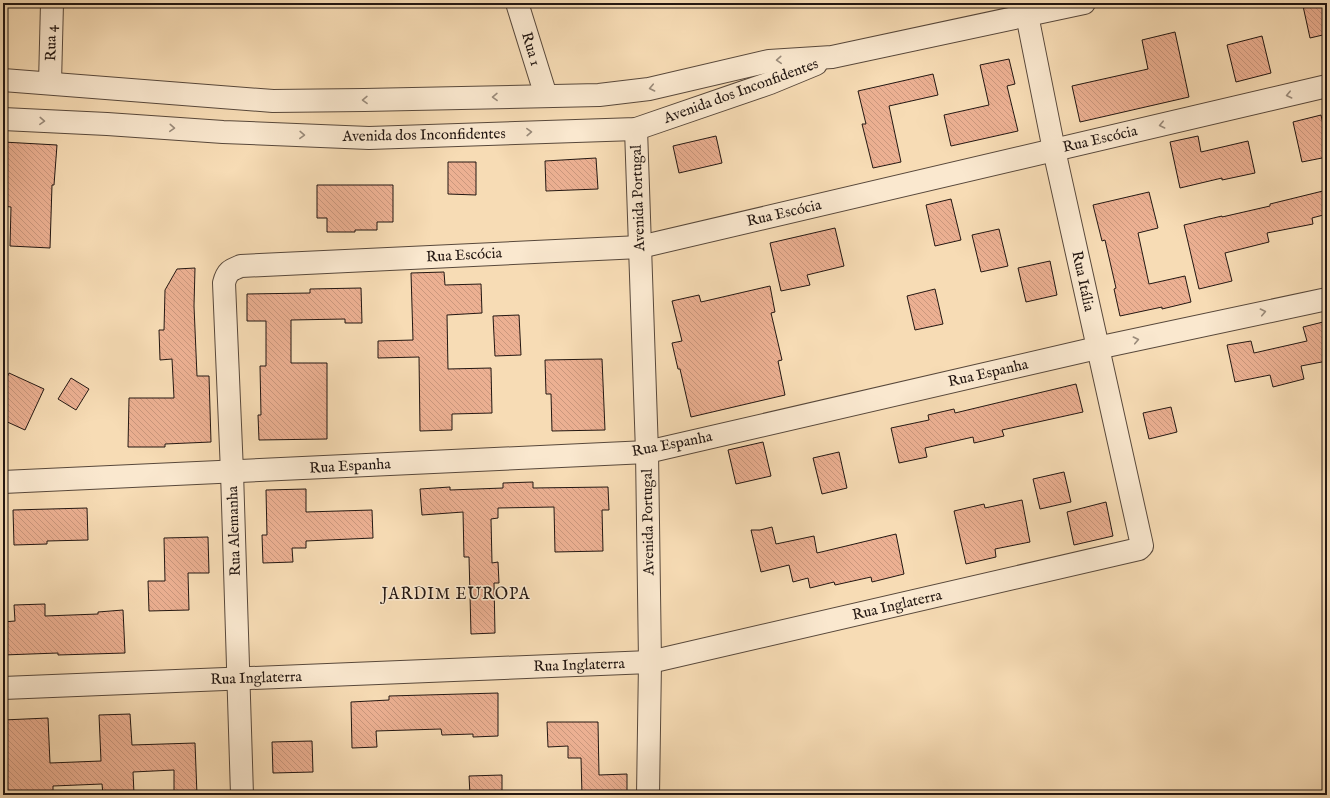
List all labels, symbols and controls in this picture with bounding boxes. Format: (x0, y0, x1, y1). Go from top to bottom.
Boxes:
street label: Rua 4 (41, 24, 61, 61)
street label: Rua 1 (517, 30, 545, 68)
street label: Avenida dos Inconfidentes (660, 54, 821, 128)
one-way arrow (776, 56, 782, 65)
one-way arrow (649, 84, 655, 92)
one-way arrow (1286, 90, 1293, 99)
one-way arrow (492, 93, 498, 101)
one-way arrow (362, 96, 368, 104)
one-way arrow (39, 116, 45, 125)
one-way arrow (1159, 120, 1166, 128)
street label: Rua Escócia (1061, 121, 1140, 157)
one-way arrow (169, 124, 175, 133)
street label: Avenida dos Inconfidentes (341, 124, 506, 146)
one-way arrow (526, 128, 532, 137)
one-way arrow (299, 131, 305, 139)
street label: Avenida Portugal (627, 144, 649, 253)
street label: Rua Escócia (745, 195, 824, 231)
street label: Rua Escócia (426, 243, 503, 266)
street label: Rua Itália (1067, 249, 1099, 314)
one-way arrow (1260, 309, 1266, 317)
one-way arrow (1132, 336, 1139, 344)
street label: Rua Espanha (946, 354, 1030, 391)
street label: Rua Espanha (630, 427, 714, 461)
street label: Rua Espanha (309, 454, 392, 478)
street label: Avenida Portugal (638, 468, 658, 576)
street label: Rua Alemanha (223, 485, 245, 577)
district label: JARDIM EUROPA (379, 585, 531, 605)
street label: Rua Inglaterra (850, 585, 944, 625)
street label: Rua Inglaterra (533, 654, 626, 676)
street label: Rua Inglaterra (210, 667, 303, 689)

